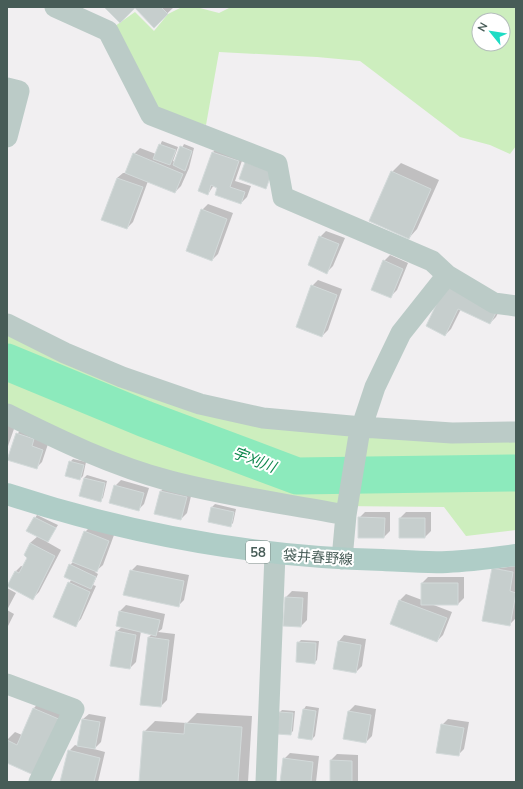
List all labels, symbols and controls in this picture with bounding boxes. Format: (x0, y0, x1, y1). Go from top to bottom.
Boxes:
north arrow (471, 12, 511, 52)
text: N (474, 20, 490, 34)
water label: 宇刈川 (230, 443, 280, 477)
road number: 58 (246, 541, 270, 563)
street label: 袋井春野線 (282, 546, 354, 568)

